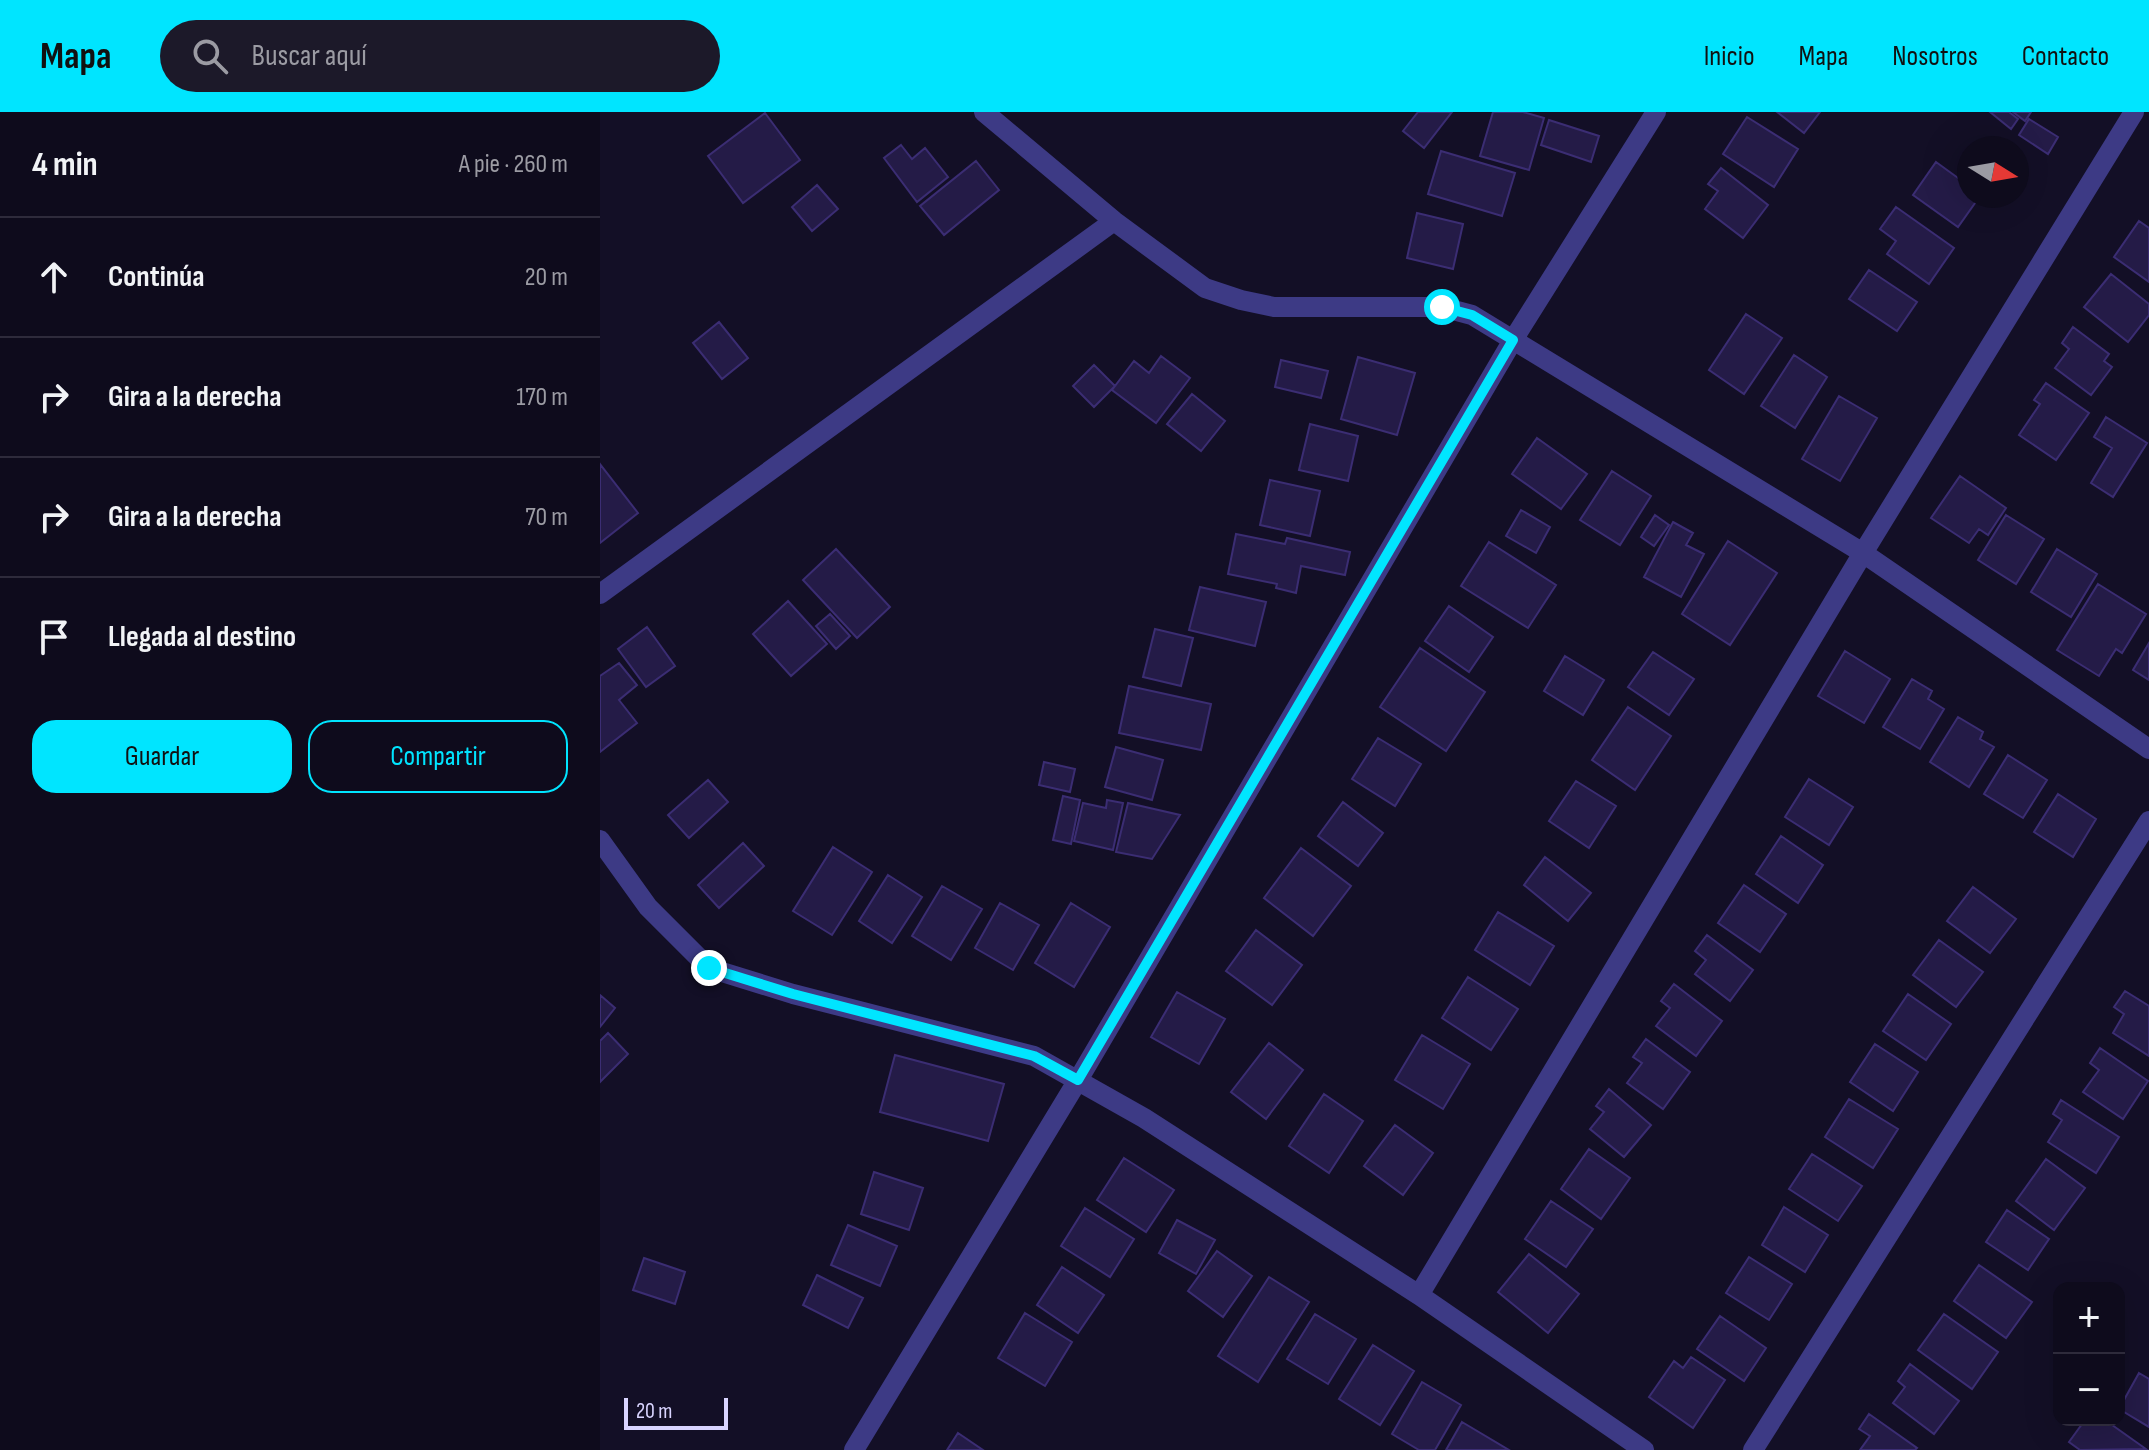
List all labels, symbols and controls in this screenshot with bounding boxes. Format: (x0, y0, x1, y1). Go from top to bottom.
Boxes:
search box (160, 20, 720, 92)
text: Mapa (40, 34, 112, 79)
icon: search (188, 34, 232, 78)
text: Buscar aquí (252, 38, 367, 74)
text: Inicio (1704, 40, 1755, 73)
text: Mapa (1799, 40, 1848, 73)
text: Nosotros (1892, 40, 1978, 73)
text: Contacto (2022, 40, 2109, 73)
north arrow (1957, 136, 2029, 208)
text: 4 min (32, 144, 98, 185)
text: A pie · 260 m (459, 149, 568, 180)
icon: ahead (32, 255, 76, 299)
text: Continúa (108, 259, 204, 295)
text: 20 m (525, 262, 568, 293)
route start (1424, 289, 1460, 325)
icon: right (32, 375, 76, 419)
text: Gira a la derecha (108, 379, 282, 415)
text: 170 m (516, 382, 568, 413)
icon: right (32, 495, 76, 539)
text: Gira a la derecha (108, 499, 282, 535)
text: 70 m (525, 502, 568, 533)
icon: arrive (32, 615, 76, 659)
text: Llegada al destino (108, 619, 296, 655)
button: Guardar (32, 720, 292, 793)
button: Compartir (308, 720, 568, 793)
route end (691, 950, 727, 986)
map controls (2053, 1282, 2125, 1426)
button: + (2053, 1282, 2125, 1354)
button: − (2053, 1354, 2125, 1426)
scale bar (624, 1394, 728, 1430)
text: 20 m (636, 1398, 673, 1425)

